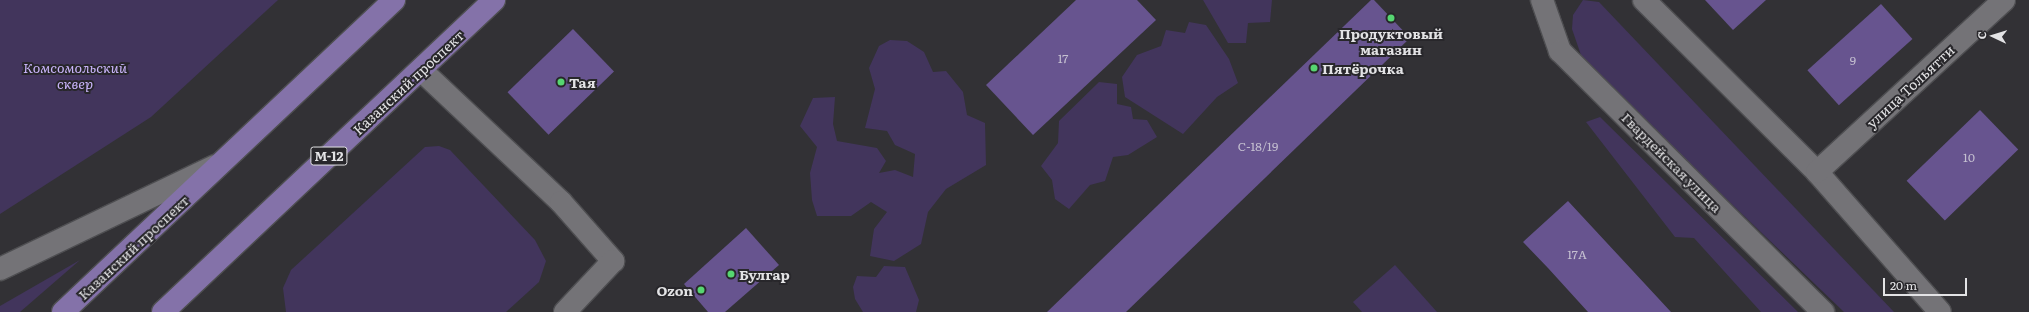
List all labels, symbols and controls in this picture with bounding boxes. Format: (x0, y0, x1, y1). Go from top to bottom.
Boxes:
marker: Продуктовый магазин (1386, 13, 1396, 23)
north arrow (1973, 16, 2013, 56)
place label: Продуктовый магазин (1339, 25, 1443, 58)
street label: Казанский проспект (349, 26, 467, 138)
text: С (1973, 31, 1989, 40)
street label: улица Тольятти (1863, 41, 1957, 131)
house number: 17 (1058, 52, 1068, 66)
house number: 9 (1850, 54, 1856, 68)
park label: Комсомольский сквер (23, 59, 127, 92)
place label: Пятёрочка (1322, 60, 1404, 76)
marker: Пятёрочка (1309, 63, 1319, 73)
place label: Тая (569, 74, 596, 90)
marker: Тая (556, 77, 566, 87)
street label: Гвардейская улица (1619, 109, 1725, 215)
house number: С-18/19 (1238, 140, 1278, 154)
road number: М-12 (310, 145, 348, 167)
house number: 10 (1963, 151, 1975, 165)
street label: Казанский проспект (74, 191, 192, 303)
house number: 17А (1567, 248, 1587, 262)
place label: Булгар (739, 266, 790, 282)
marker: Булгар (726, 269, 736, 279)
scale bar (1885, 270, 1969, 296)
text: 20 m (1890, 276, 1917, 294)
place label: Ozon (656, 282, 693, 298)
marker: Ozon (696, 285, 706, 295)

